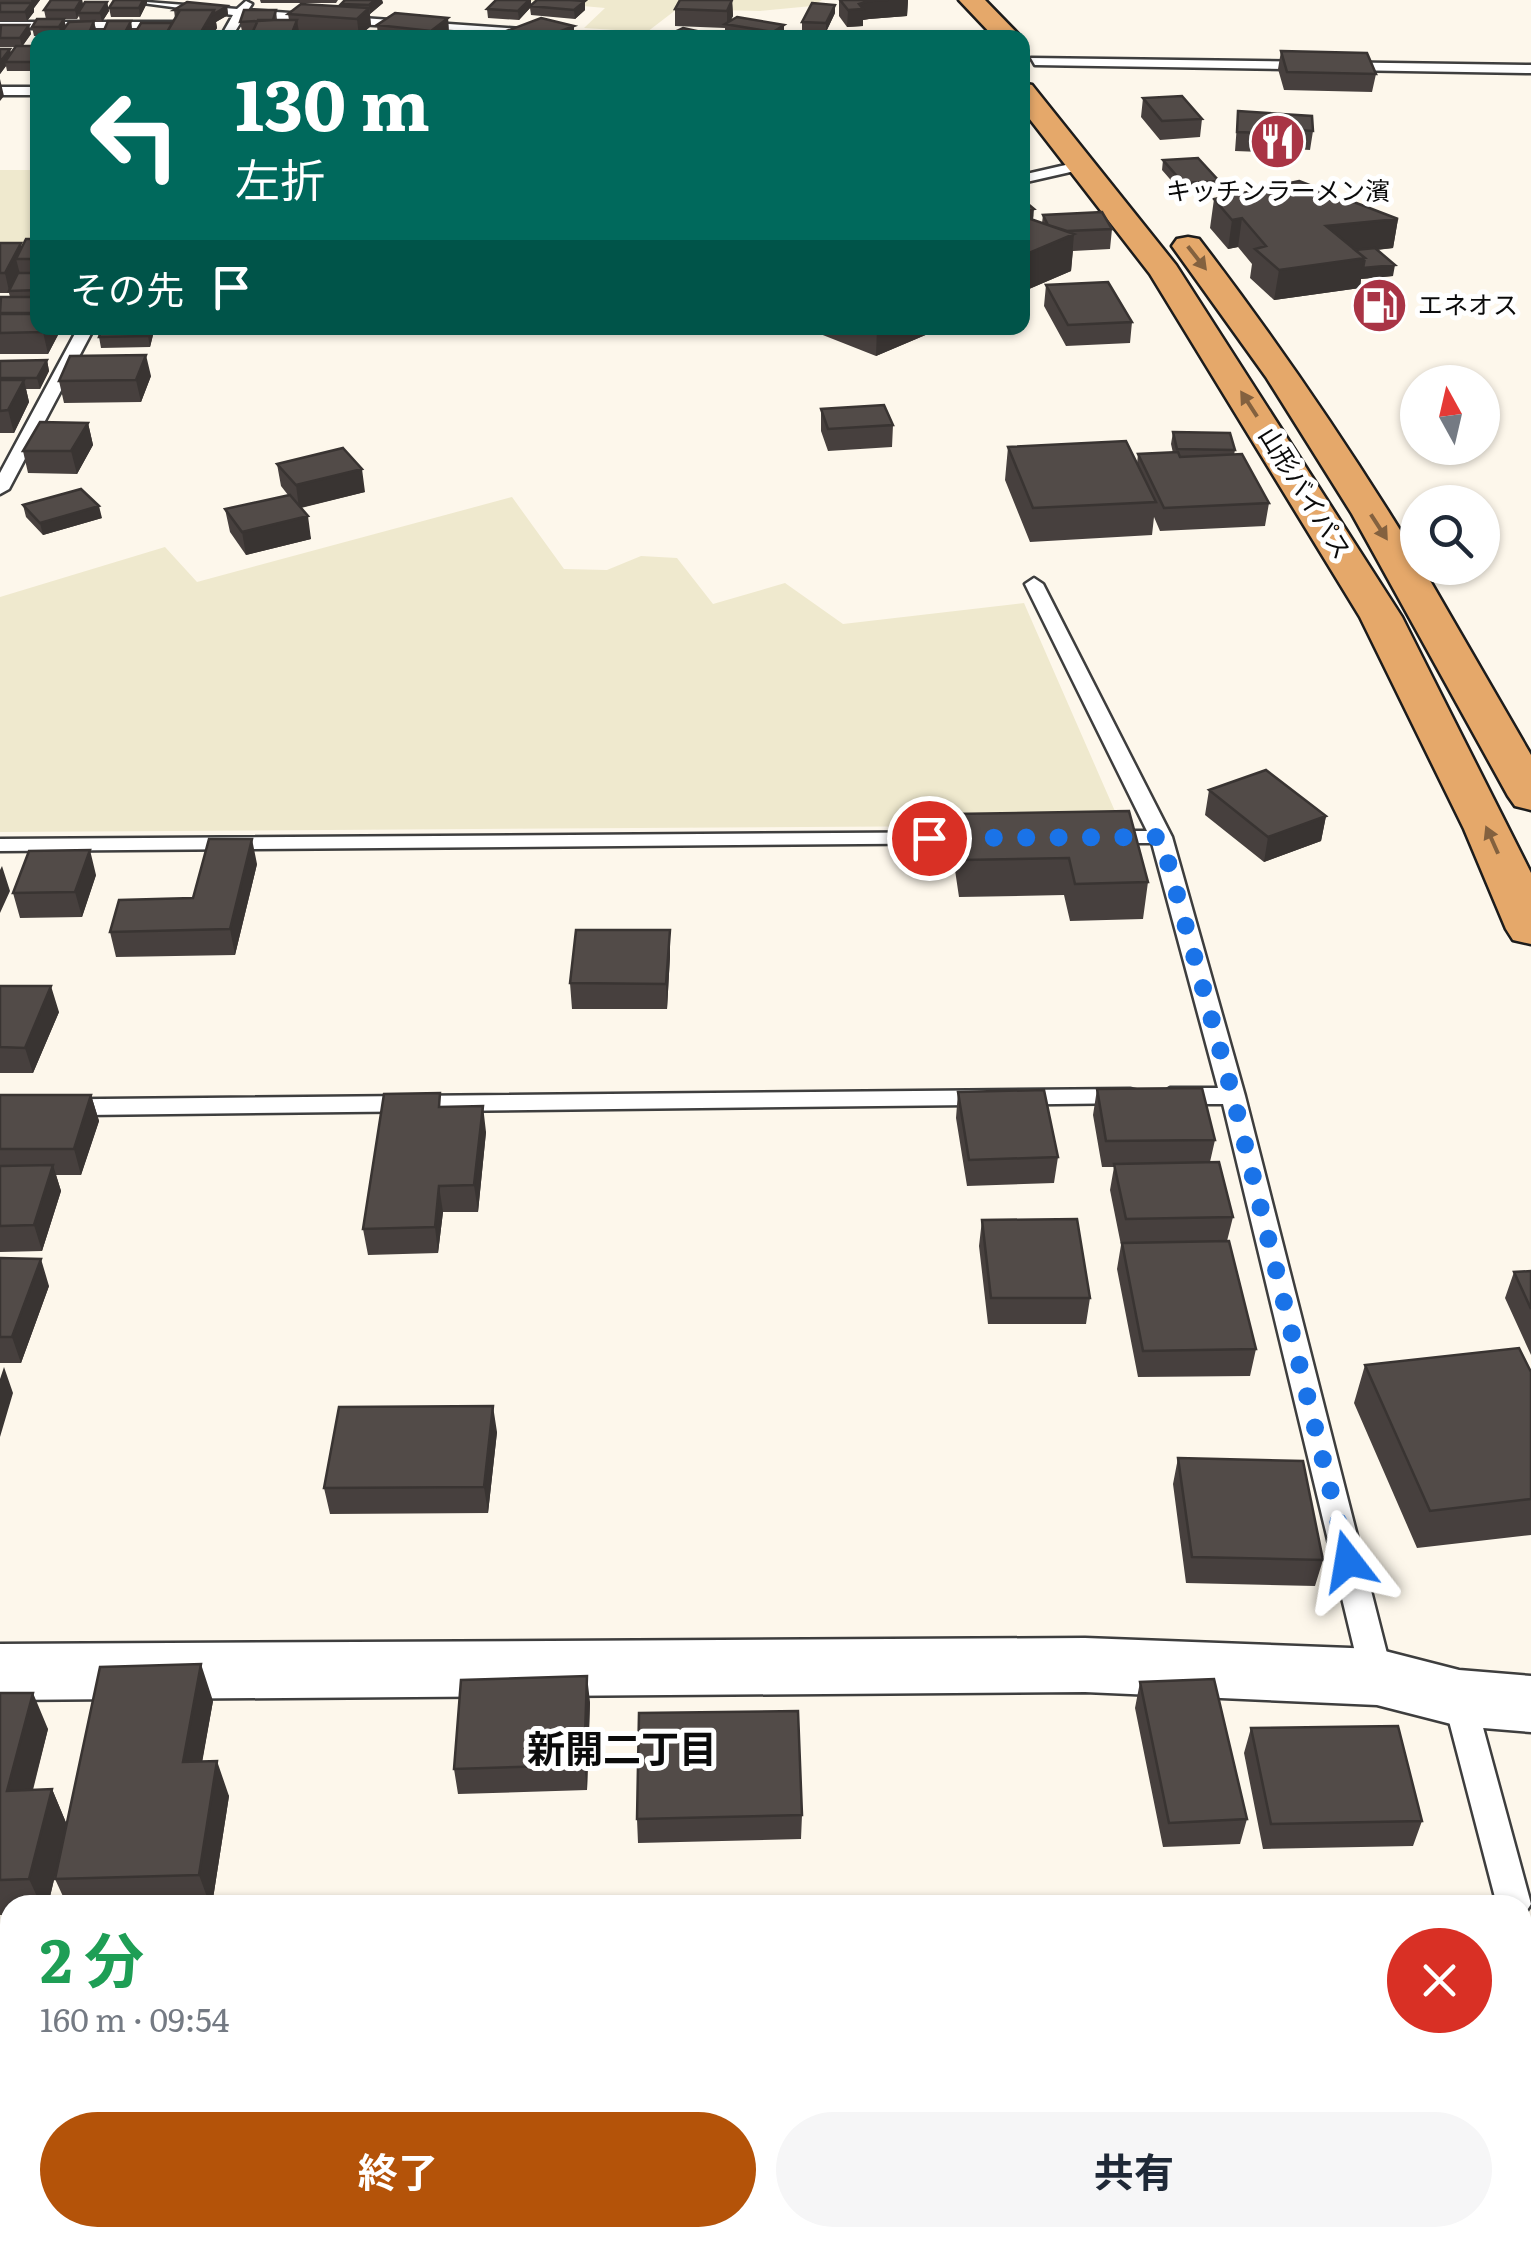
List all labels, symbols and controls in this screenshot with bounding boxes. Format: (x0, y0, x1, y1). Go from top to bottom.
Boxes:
text: 130 m (235, 49, 430, 153)
icon: left (70, 70, 200, 200)
restaurant icon: キッチンラーメン濱 (1248, 112, 1308, 172)
text: 左折 (235, 144, 325, 211)
place label: キッチンラーメン濱 (1166, 171, 1390, 208)
one-way arrow (1187, 245, 1207, 271)
text: その先 (70, 259, 184, 316)
icon: arrive (204, 260, 259, 315)
fuel station icon: エネオス (1349, 275, 1409, 335)
place label: エネオス (1418, 285, 1518, 322)
north arrow (1400, 365, 1500, 465)
map controls (1400, 365, 1500, 585)
one-way arrow (1241, 390, 1259, 417)
street label: 山形バイパス (1251, 419, 1362, 565)
button: search (1400, 485, 1500, 585)
one-way arrow (1370, 513, 1387, 541)
pin (887, 796, 972, 881)
icon: arrive (902, 811, 957, 866)
one-way arrow (1484, 825, 1501, 854)
position arrow (1296, 1509, 1400, 1613)
district label: 新開二丁目 (527, 1718, 717, 1775)
text: 2 分 (40, 1912, 144, 2001)
button: close (1387, 1928, 1492, 2033)
text: 160 m · 09:54 (40, 1994, 229, 2042)
button: 終了 (40, 2112, 756, 2227)
button: 共有 (776, 2112, 1492, 2227)

